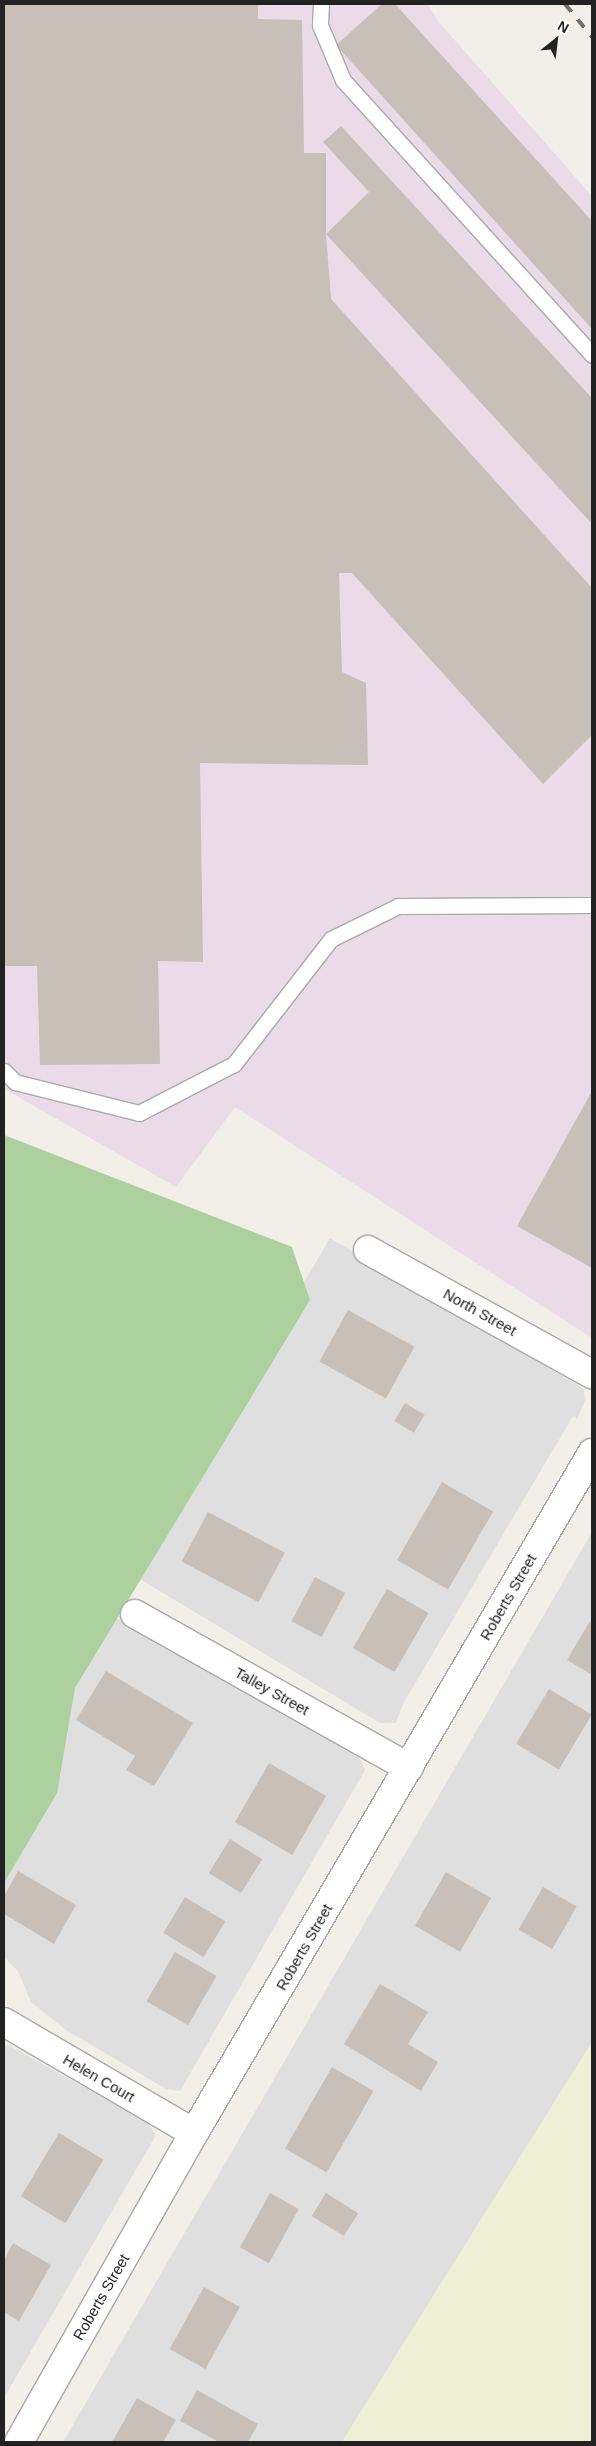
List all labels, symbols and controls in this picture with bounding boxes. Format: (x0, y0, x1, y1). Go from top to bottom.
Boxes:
north arrow (531, 15, 581, 65)
text: N (555, 17, 572, 36)
street label: North Street (440, 1285, 520, 1339)
street label: Roberts Street (476, 1551, 540, 1643)
street label: Talley Street (232, 1663, 312, 1719)
street label: Roberts Street (272, 1901, 336, 1993)
street label: Helen Court (60, 2050, 138, 2106)
street label: Roberts Street (69, 2251, 133, 2343)

